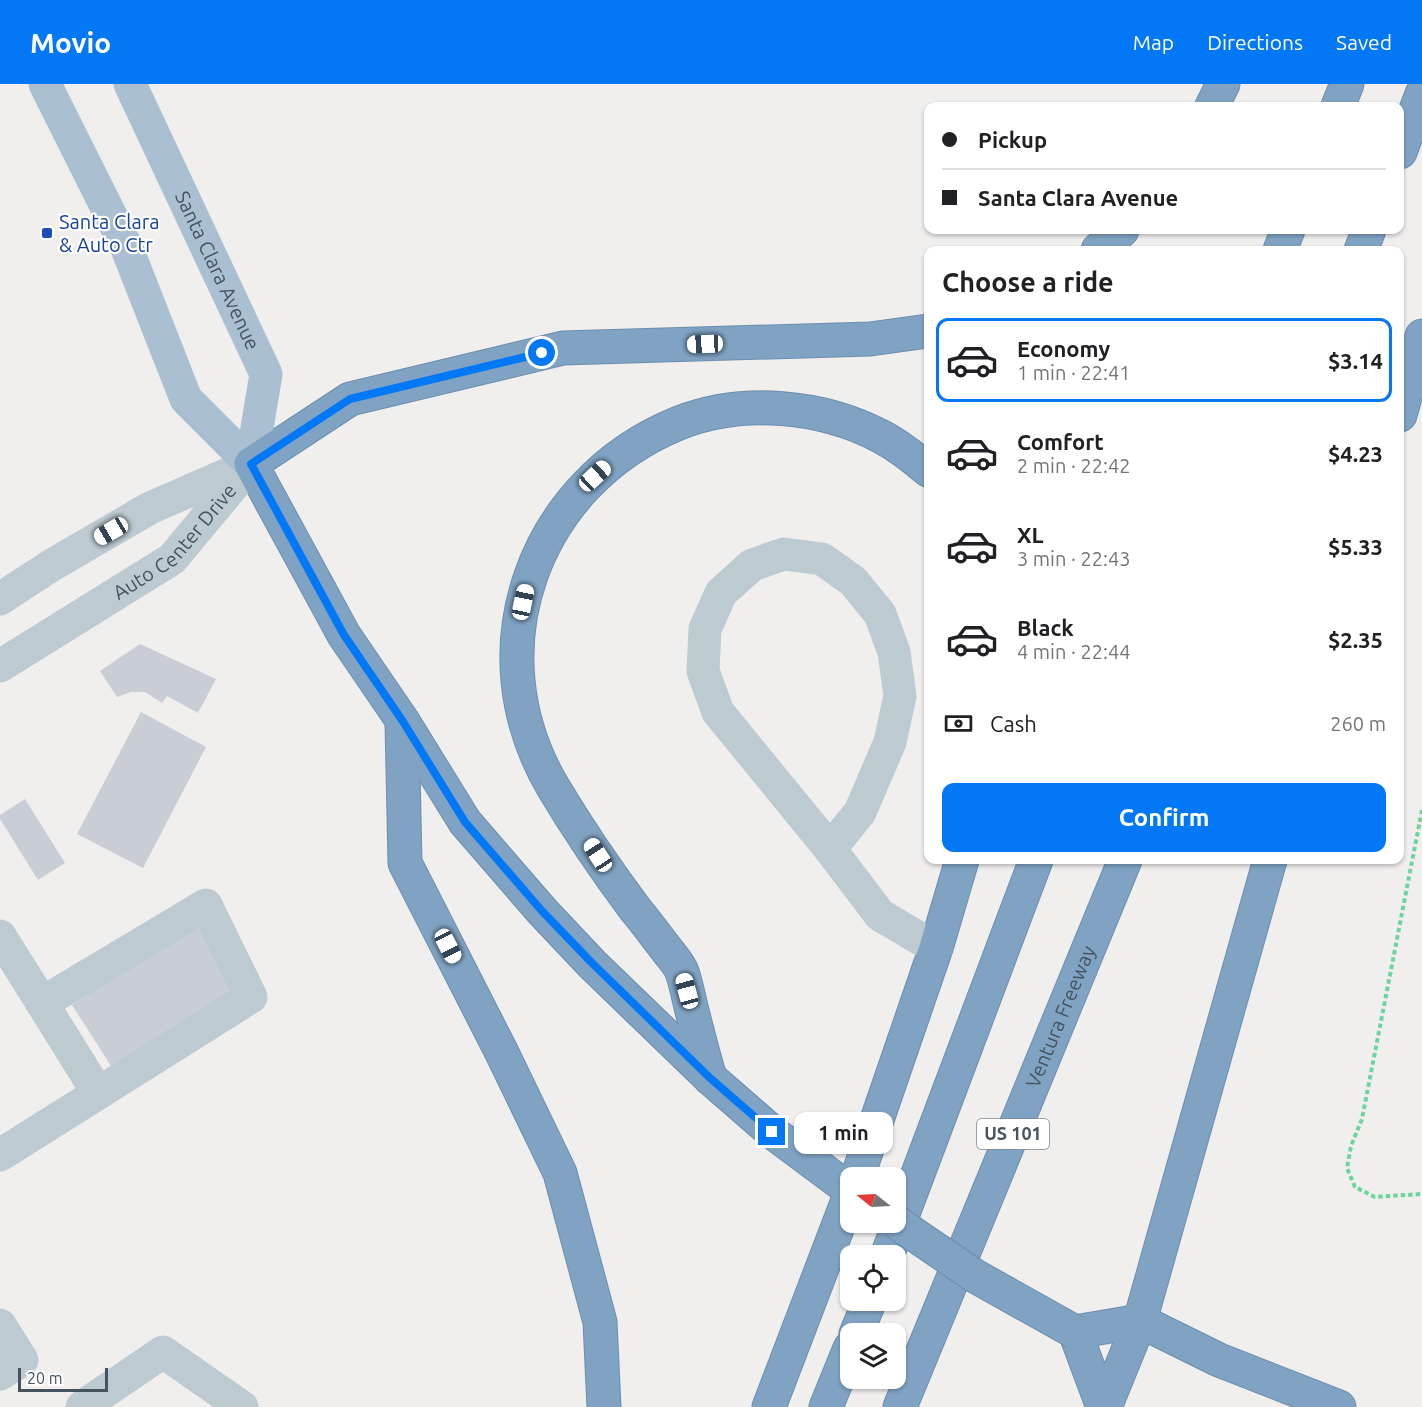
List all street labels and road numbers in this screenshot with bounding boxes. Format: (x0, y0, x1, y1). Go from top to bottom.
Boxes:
street label: Santa Clara Avenue (171, 187, 265, 353)
street label: Auto Center Drive (108, 479, 241, 604)
street label: Ventura Freeway (1021, 942, 1100, 1091)
road number: US 101 (977, 1119, 1049, 1149)

